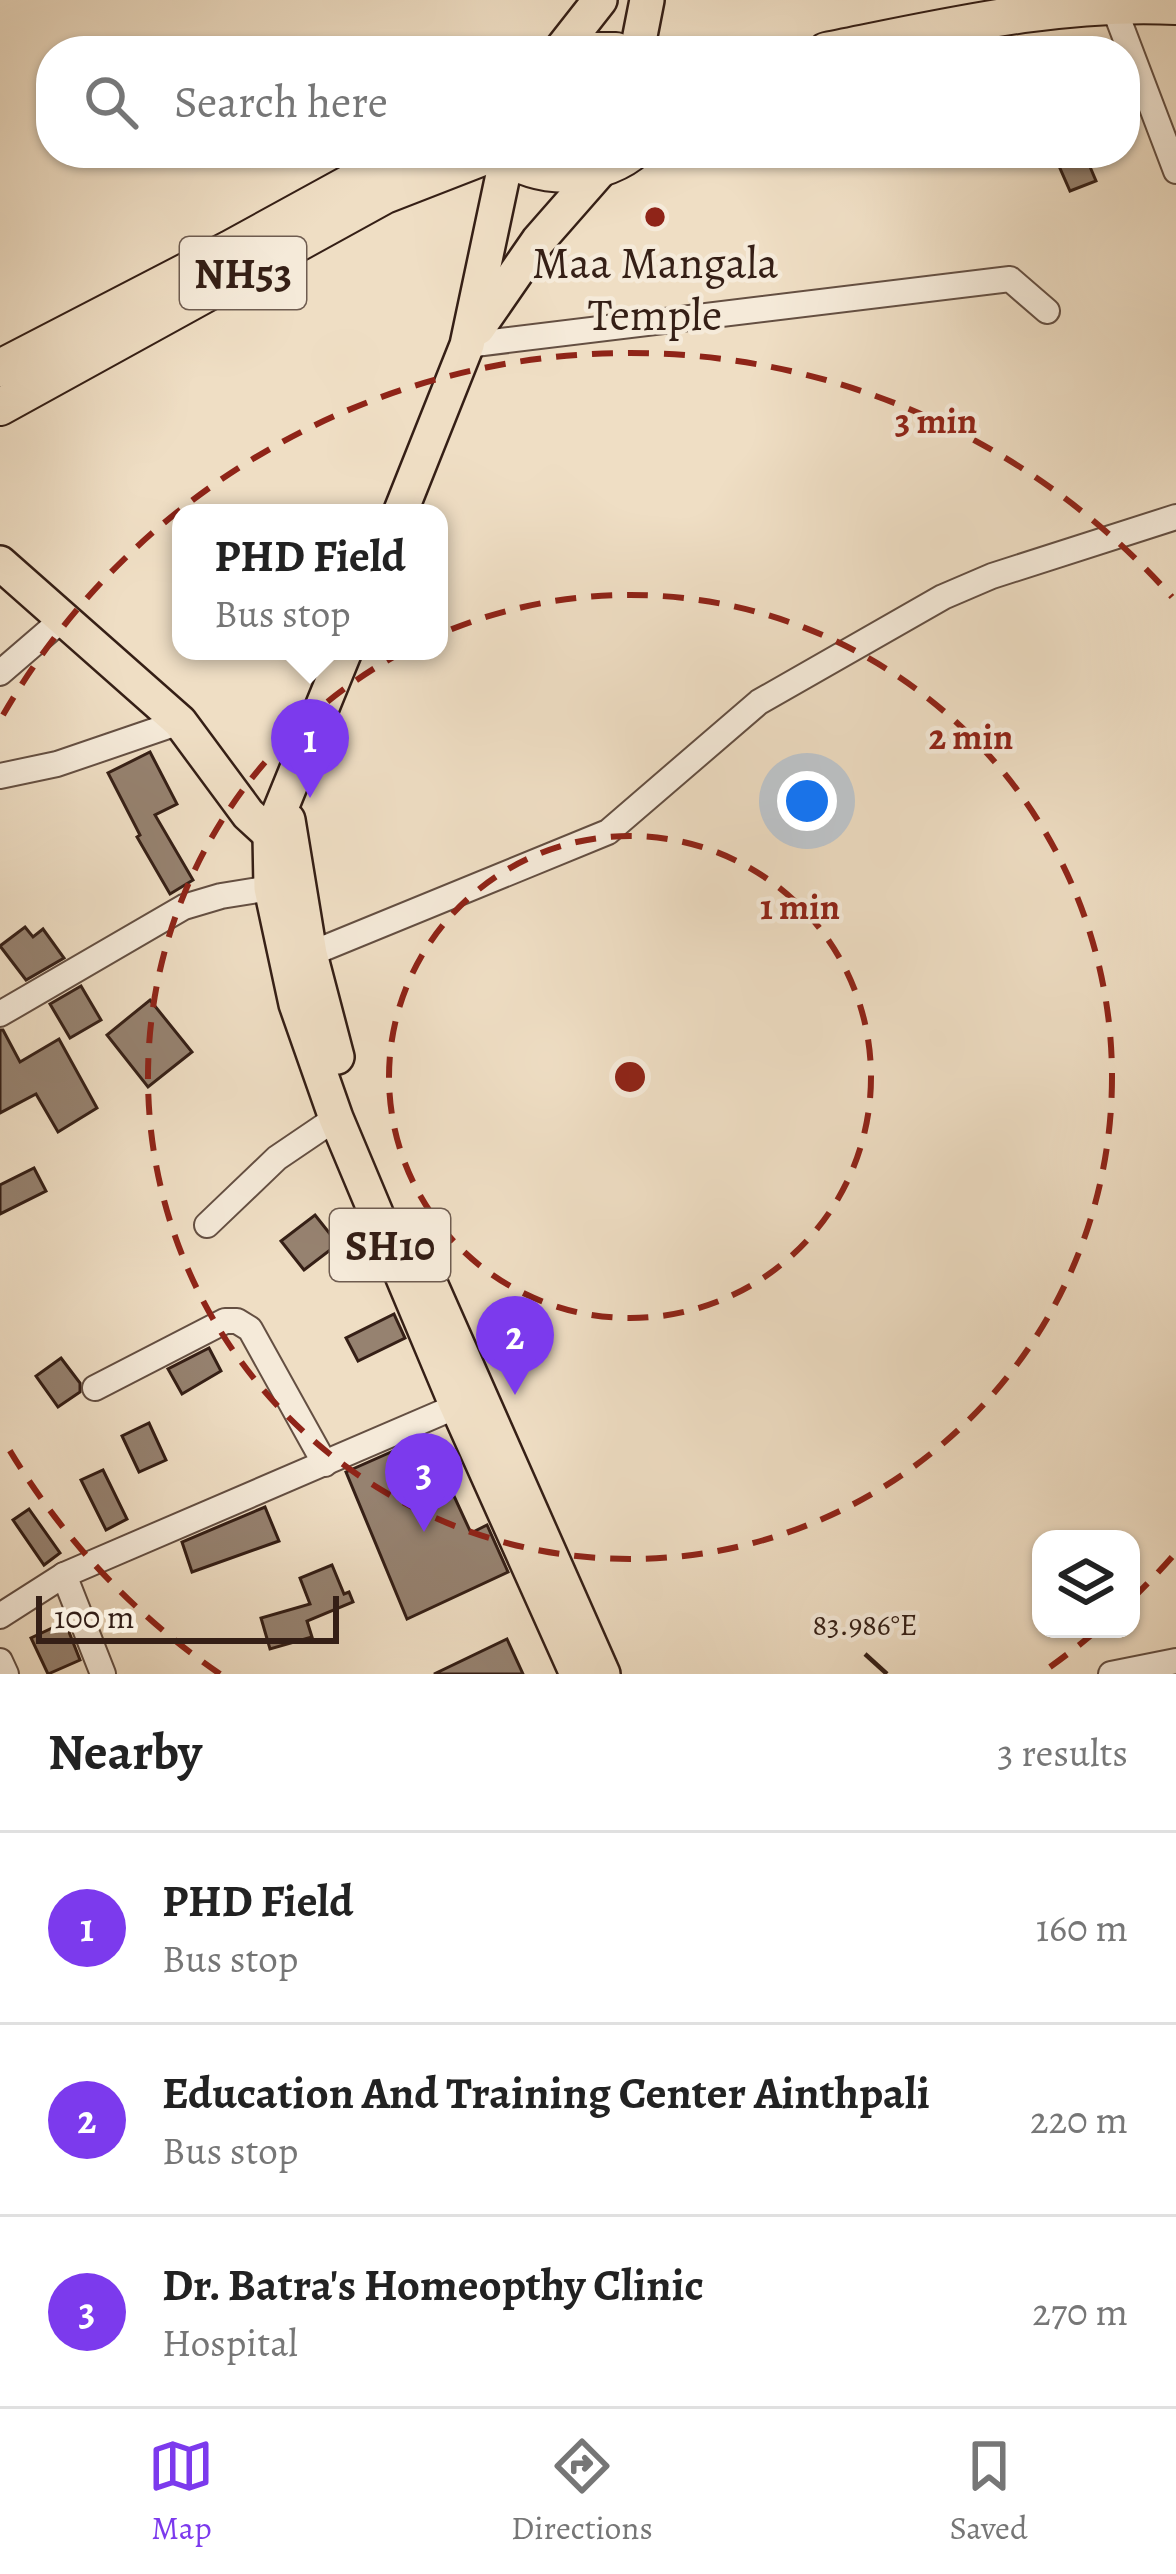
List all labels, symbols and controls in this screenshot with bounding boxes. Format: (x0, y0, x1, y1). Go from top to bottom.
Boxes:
search box (36, 36, 1140, 168)
icon: search (78, 69, 144, 135)
text: Search here (174, 71, 388, 133)
marker: Maa Mangala Temple (642, 204, 668, 230)
place label: Maa Mangala Temple (532, 232, 778, 346)
road number: NH53 (180, 237, 306, 309)
text: 3 min (895, 396, 977, 445)
popup (172, 504, 448, 660)
text: PHD Field (214, 525, 406, 587)
text: Bus stop (214, 587, 351, 640)
pin: 1 (271, 699, 349, 798)
text: 2 min (929, 712, 1013, 761)
your location (777, 771, 837, 831)
text: 1 min (760, 882, 840, 931)
centre of rings (609, 1056, 651, 1098)
road number: SH10 (330, 1209, 450, 1281)
pin: 2 (476, 1296, 554, 1395)
pin: 3 (385, 1433, 463, 1532)
map controls (1032, 1530, 1140, 1638)
button: layers (1032, 1530, 1140, 1638)
scale bar (36, 1590, 339, 1643)
text: 100 m (54, 1594, 134, 1639)
text: 83.986°E (812, 1605, 918, 1645)
text: Nearby (48, 1717, 202, 1787)
text: 3 results (997, 1726, 1128, 1779)
text: PHD Field (162, 1870, 353, 1932)
text: 1 (80, 1901, 94, 1954)
text: 160 m (1036, 1901, 1128, 1954)
text: Bus stop (162, 1932, 298, 1985)
text: Education And Training Center Ainthpali (162, 2062, 930, 2124)
text: 2 (78, 2093, 96, 2146)
text: 220 m (1030, 2093, 1128, 2146)
text: Bus stop (162, 2124, 298, 2177)
text: Dr. Batra's Homeopthy Clinic (162, 2254, 704, 2316)
text: 3 (79, 2285, 95, 2338)
text: 270 m (1032, 2285, 1128, 2338)
text: Hospital (162, 2316, 298, 2369)
tab: Map (148, 2433, 214, 2550)
tab: Directions (511, 2433, 653, 2550)
tab: Saved (949, 2433, 1028, 2550)

